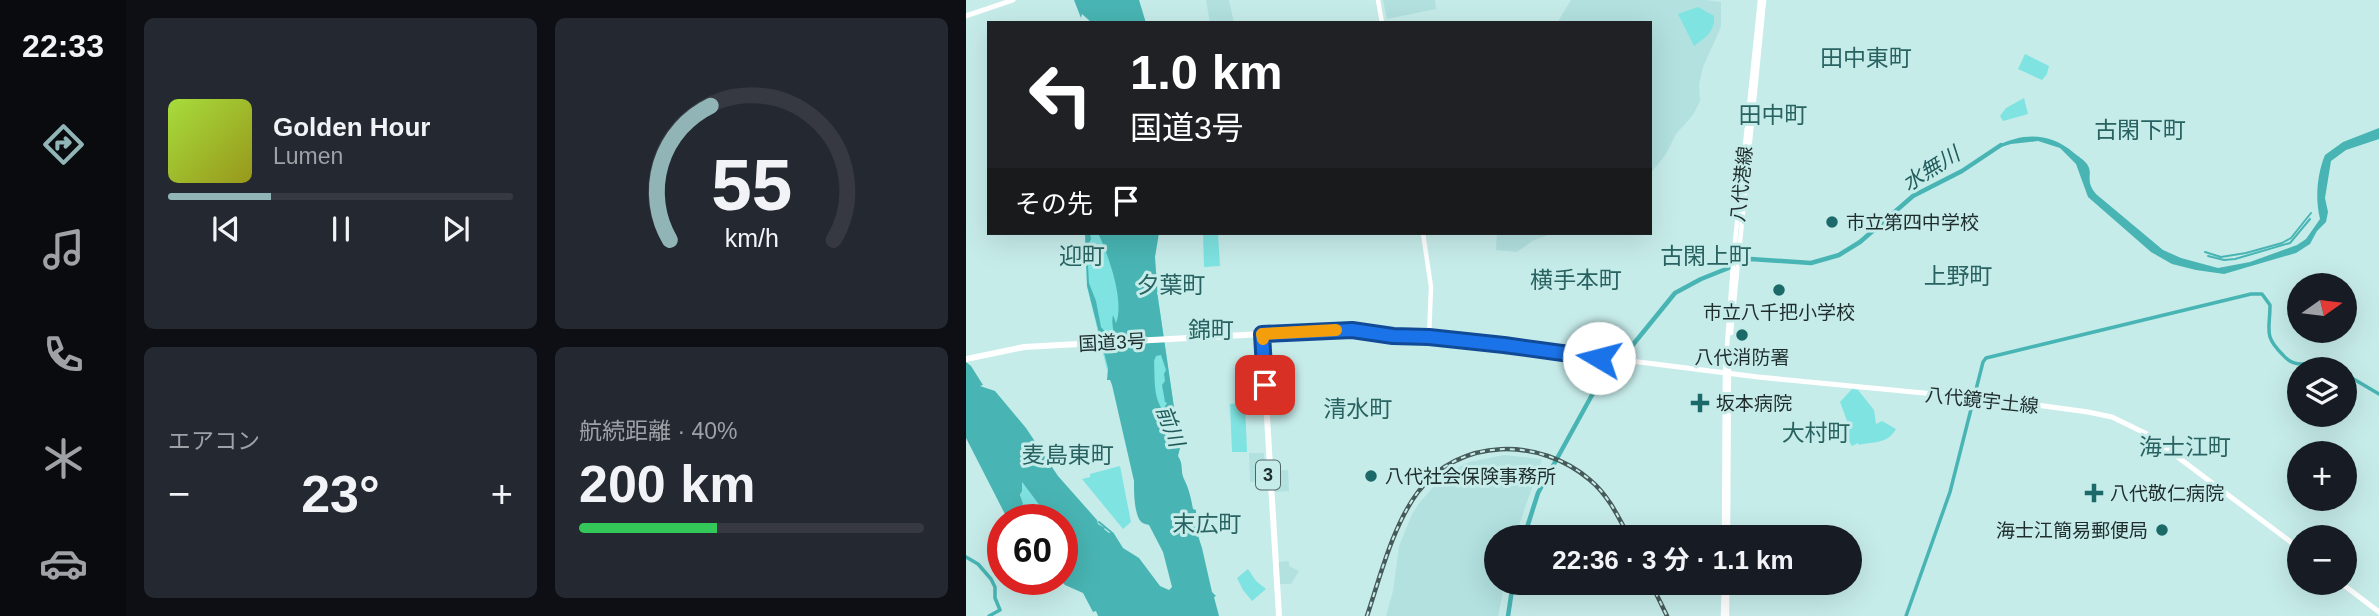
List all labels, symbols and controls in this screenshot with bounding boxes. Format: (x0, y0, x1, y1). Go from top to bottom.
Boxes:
text: 22:33 (22, 28, 104, 64)
text: 1.0 km (1130, 45, 1283, 99)
district label: 田中東町 (1820, 45, 1912, 71)
icon: left (1015, 49, 1106, 140)
district label: 田中町 (1739, 102, 1808, 128)
text: 国道3号 (1130, 110, 1244, 146)
text: Golden Hour (273, 112, 430, 142)
district label: 古閑下町 (2094, 117, 2186, 143)
icon: directions (39, 120, 88, 169)
water label: 水無川 (1898, 141, 1965, 195)
text: Lumen (273, 143, 343, 169)
text: 55 (711, 144, 792, 225)
street label: 八代港線 (1727, 145, 1756, 223)
icon: arrive (1107, 182, 1145, 220)
text: その先 (1015, 189, 1093, 219)
icon: previous (207, 210, 245, 248)
icon: pause (322, 210, 360, 248)
icon: next (437, 210, 475, 248)
place label: 市立第四中学校 (1846, 212, 1979, 233)
marker: 市立第四中学校 (1824, 214, 1840, 230)
text: km/h (724, 224, 779, 252)
icon: music (39, 225, 88, 274)
district label: 迎町 (1059, 243, 1105, 269)
district label: 古閑上町 (1660, 243, 1752, 269)
district label: 上野町 (1924, 263, 1993, 289)
district label: 横手本町 (1530, 267, 1622, 293)
district label: 夕葉町 (1137, 272, 1206, 298)
north arrow (2287, 273, 2357, 343)
map controls (2287, 273, 2357, 595)
marker: 市立八千把小学校 (1771, 282, 1787, 298)
place label: 市立八千把小学校 (1703, 302, 1855, 323)
district label: 錦町 (1188, 317, 1234, 343)
position arrow (1562, 321, 1636, 395)
marker: 八代消防署 (1734, 327, 1750, 343)
icon: phone (39, 330, 88, 379)
street label: 国道3号 (1078, 330, 1146, 355)
place label: 八代消防署 (1694, 347, 1790, 368)
pin (1235, 355, 1295, 415)
button: layers (2287, 357, 2357, 427)
icon: arrive (1246, 366, 1284, 404)
street label: 八代鏡宇土線 (1924, 384, 2040, 417)
marker: 坂本病院 (1690, 393, 1710, 413)
place label: 坂本病院 (1716, 393, 1792, 414)
district label: 清水町 (1324, 396, 1393, 422)
water label: 前川 (1152, 402, 1189, 451)
text: 航続距離 · 40% (579, 418, 737, 444)
district label: 大村町 (1782, 420, 1851, 446)
text: エアコン (168, 428, 260, 454)
icon: climate (39, 434, 88, 483)
district label: 海士江町 (2139, 434, 2231, 460)
button: + (2287, 441, 2357, 511)
district label: 麦島東町 (1022, 442, 1114, 468)
text: 200 km (579, 455, 755, 513)
road number: 3 (1256, 461, 1280, 490)
text: 23° (301, 465, 380, 523)
place label: 八代社会保険事務所 (1385, 466, 1556, 487)
marker: 八代社会保険事務所 (1363, 468, 1379, 484)
text: − (168, 473, 190, 515)
text: + (491, 473, 513, 515)
marker: 八代敬仁病院 (2084, 483, 2104, 503)
place label: 八代敬仁病院 (2110, 483, 2224, 504)
speed limit sign: 60 (987, 504, 1078, 595)
district label: 末広町 (1173, 511, 1242, 537)
place label: 海士江簡易郵便局 (1996, 520, 2148, 541)
marker: 海士江簡易郵便局 (2154, 522, 2170, 538)
button: − (2287, 525, 2357, 595)
icon: car (39, 539, 88, 588)
text: 22:36 · 3 分 · 1.1 km (1552, 545, 1794, 575)

